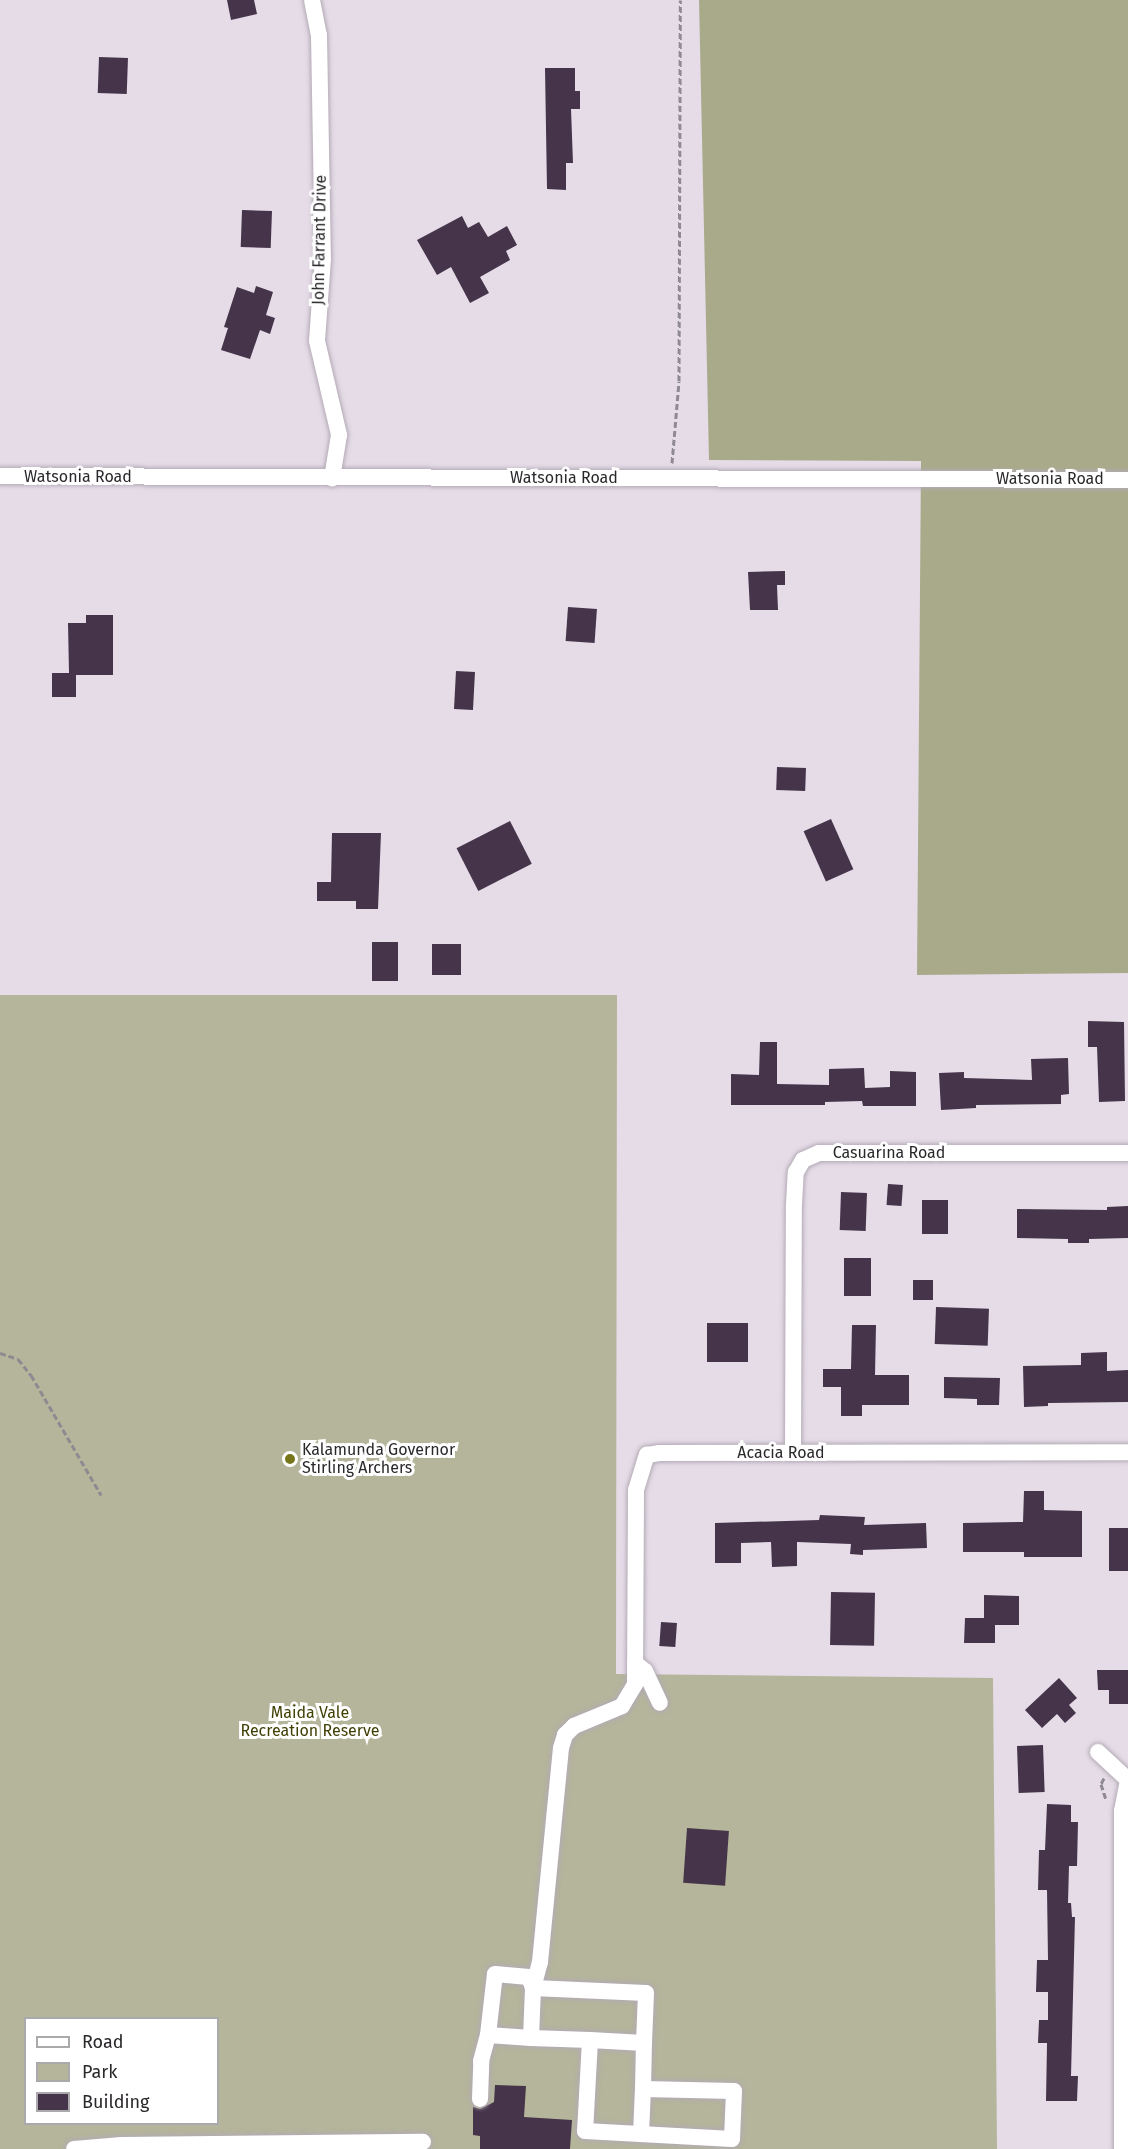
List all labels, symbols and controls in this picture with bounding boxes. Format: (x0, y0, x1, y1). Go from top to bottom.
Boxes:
street label: John Farrant Drive (309, 175, 331, 305)
street label: Watsonia Road (24, 467, 132, 487)
street label: Watsonia Road (510, 468, 618, 488)
street label: Watsonia Road (996, 469, 1104, 489)
street label: Casuarina Road (833, 1143, 945, 1163)
place label: Kalamunda Governor Stirling Archers (302, 1440, 455, 1478)
street label: Acacia Road (737, 1443, 825, 1463)
marker: Kalamunda Governor Stirling Archers (283, 1452, 297, 1466)
park label: Maida Vale Recreation Reserve (240, 1703, 380, 1741)
legend (24, 2017, 219, 2125)
text: Road (82, 2031, 124, 2053)
text: Park (82, 2061, 117, 2083)
text: Building (82, 2091, 149, 2113)

